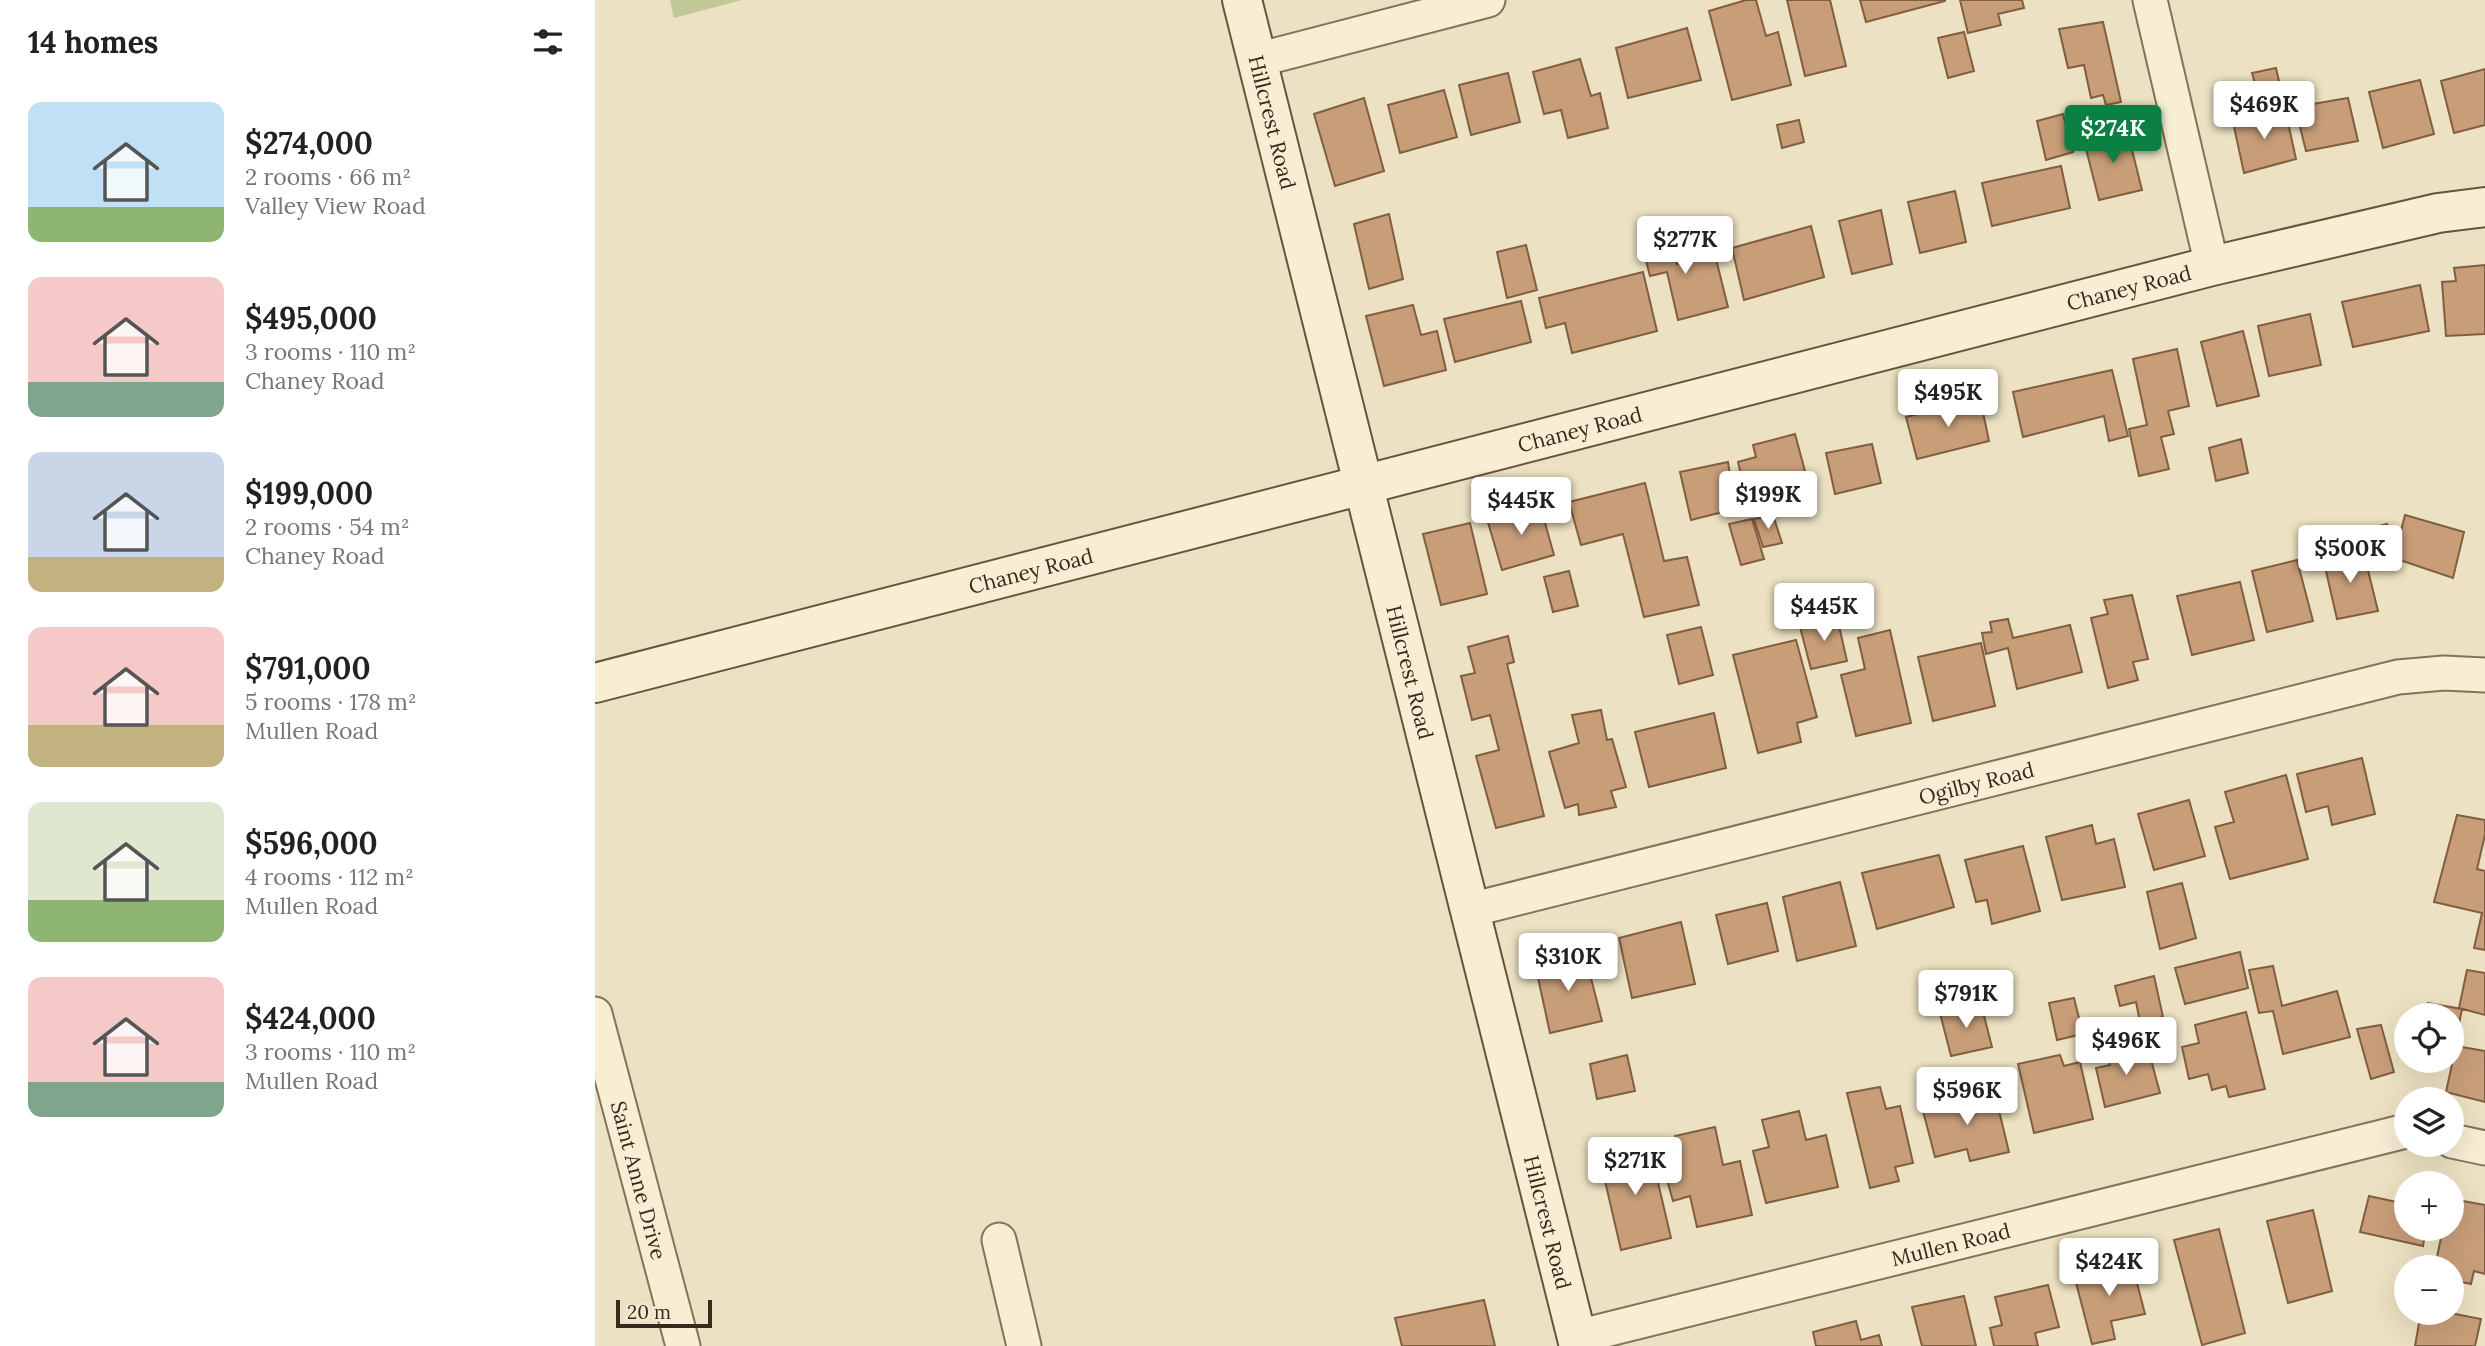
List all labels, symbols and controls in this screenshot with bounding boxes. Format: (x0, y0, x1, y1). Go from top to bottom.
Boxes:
text: 14 homes (28, 23, 158, 61)
icon: filters (529, 23, 567, 61)
street label: Hillcrest Road (1243, 52, 1302, 192)
pin: $469K (2215, 82, 2313, 141)
text: $469K (2230, 89, 2298, 118)
pin: $274K (2064, 106, 2162, 165)
text: $274K (2080, 113, 2146, 142)
text: $274,000 (245, 124, 373, 162)
icon: home (84, 130, 168, 214)
text: 2 rooms · 66 m² (245, 162, 411, 191)
text: Valley View Road (245, 191, 426, 220)
pin: $277K (1636, 216, 1734, 276)
text: $277K (1653, 224, 1717, 253)
street label: Chaney Road (2064, 258, 2194, 316)
text: $495,000 (245, 299, 377, 337)
icon: home (84, 305, 168, 389)
text: 3 rooms · 110 m² (245, 337, 416, 366)
text: Chaney Road (245, 366, 385, 395)
pin: $495K (1899, 370, 1997, 429)
text: $495K (1914, 377, 1982, 406)
street label: Chaney Road (1515, 400, 1645, 458)
pin: $199K (1719, 472, 1817, 531)
text: $199,000 (245, 474, 373, 512)
pin: $445K (1472, 477, 1570, 537)
text: $199K (1735, 479, 1801, 508)
icon: home (84, 480, 168, 564)
text: $445K (1487, 485, 1555, 514)
text: 2 rooms · 54 m² (245, 512, 410, 541)
pin: $500K (2301, 526, 2399, 585)
text: $500K (2314, 533, 2386, 562)
text: Chaney Road (245, 541, 385, 570)
street label: Chaney Road (966, 542, 1096, 600)
pin: $445K (1775, 584, 1873, 643)
text: $445K (1790, 591, 1858, 620)
street label: Hillcrest Road (1381, 602, 1440, 742)
text: $791,000 (245, 649, 370, 687)
icon: home (84, 655, 168, 739)
text: 5 rooms · 178 m² (245, 687, 417, 716)
text: Mullen Road (245, 716, 378, 745)
street label: Ogilby Road (1916, 755, 2037, 810)
text: $596,000 (245, 824, 378, 862)
icon: home (84, 830, 168, 914)
text: 4 rooms · 112 m² (245, 862, 414, 891)
text: Mullen Road (245, 891, 378, 920)
pin: $310K (1519, 934, 1617, 993)
text: $310K (1535, 941, 1601, 970)
pin: $791K (1917, 970, 2015, 1030)
text: $791K (1934, 978, 1998, 1007)
text: $424,000 (245, 999, 376, 1037)
map controls (2394, 1003, 2464, 1325)
button: locate (2394, 1003, 2464, 1073)
icon: home (84, 1005, 168, 1089)
pin: $496K (2077, 1018, 2175, 1077)
text: $496K (2092, 1025, 2160, 1054)
text: 3 rooms · 110 m² (245, 1037, 416, 1066)
text: Mullen Road (245, 1066, 378, 1095)
pin: $596K (1918, 1068, 2016, 1127)
text: $596K (1933, 1075, 2001, 1104)
button: layers (2394, 1087, 2464, 1157)
street label: Saint Anne Drive (605, 1098, 673, 1263)
pin: $271K (1586, 1138, 1684, 1197)
text: $271K (1604, 1145, 1666, 1174)
street label: Hillcrest Road (1518, 1152, 1578, 1292)
button: + (2394, 1171, 2464, 1241)
street label: Mullen Road (1888, 1216, 2013, 1272)
pin: $424K (2060, 1238, 2158, 1298)
text: $424K (2075, 1246, 2143, 1275)
button: − (2394, 1255, 2464, 1325)
scale bar (616, 1297, 712, 1329)
text: 20 m (627, 1300, 671, 1324)

